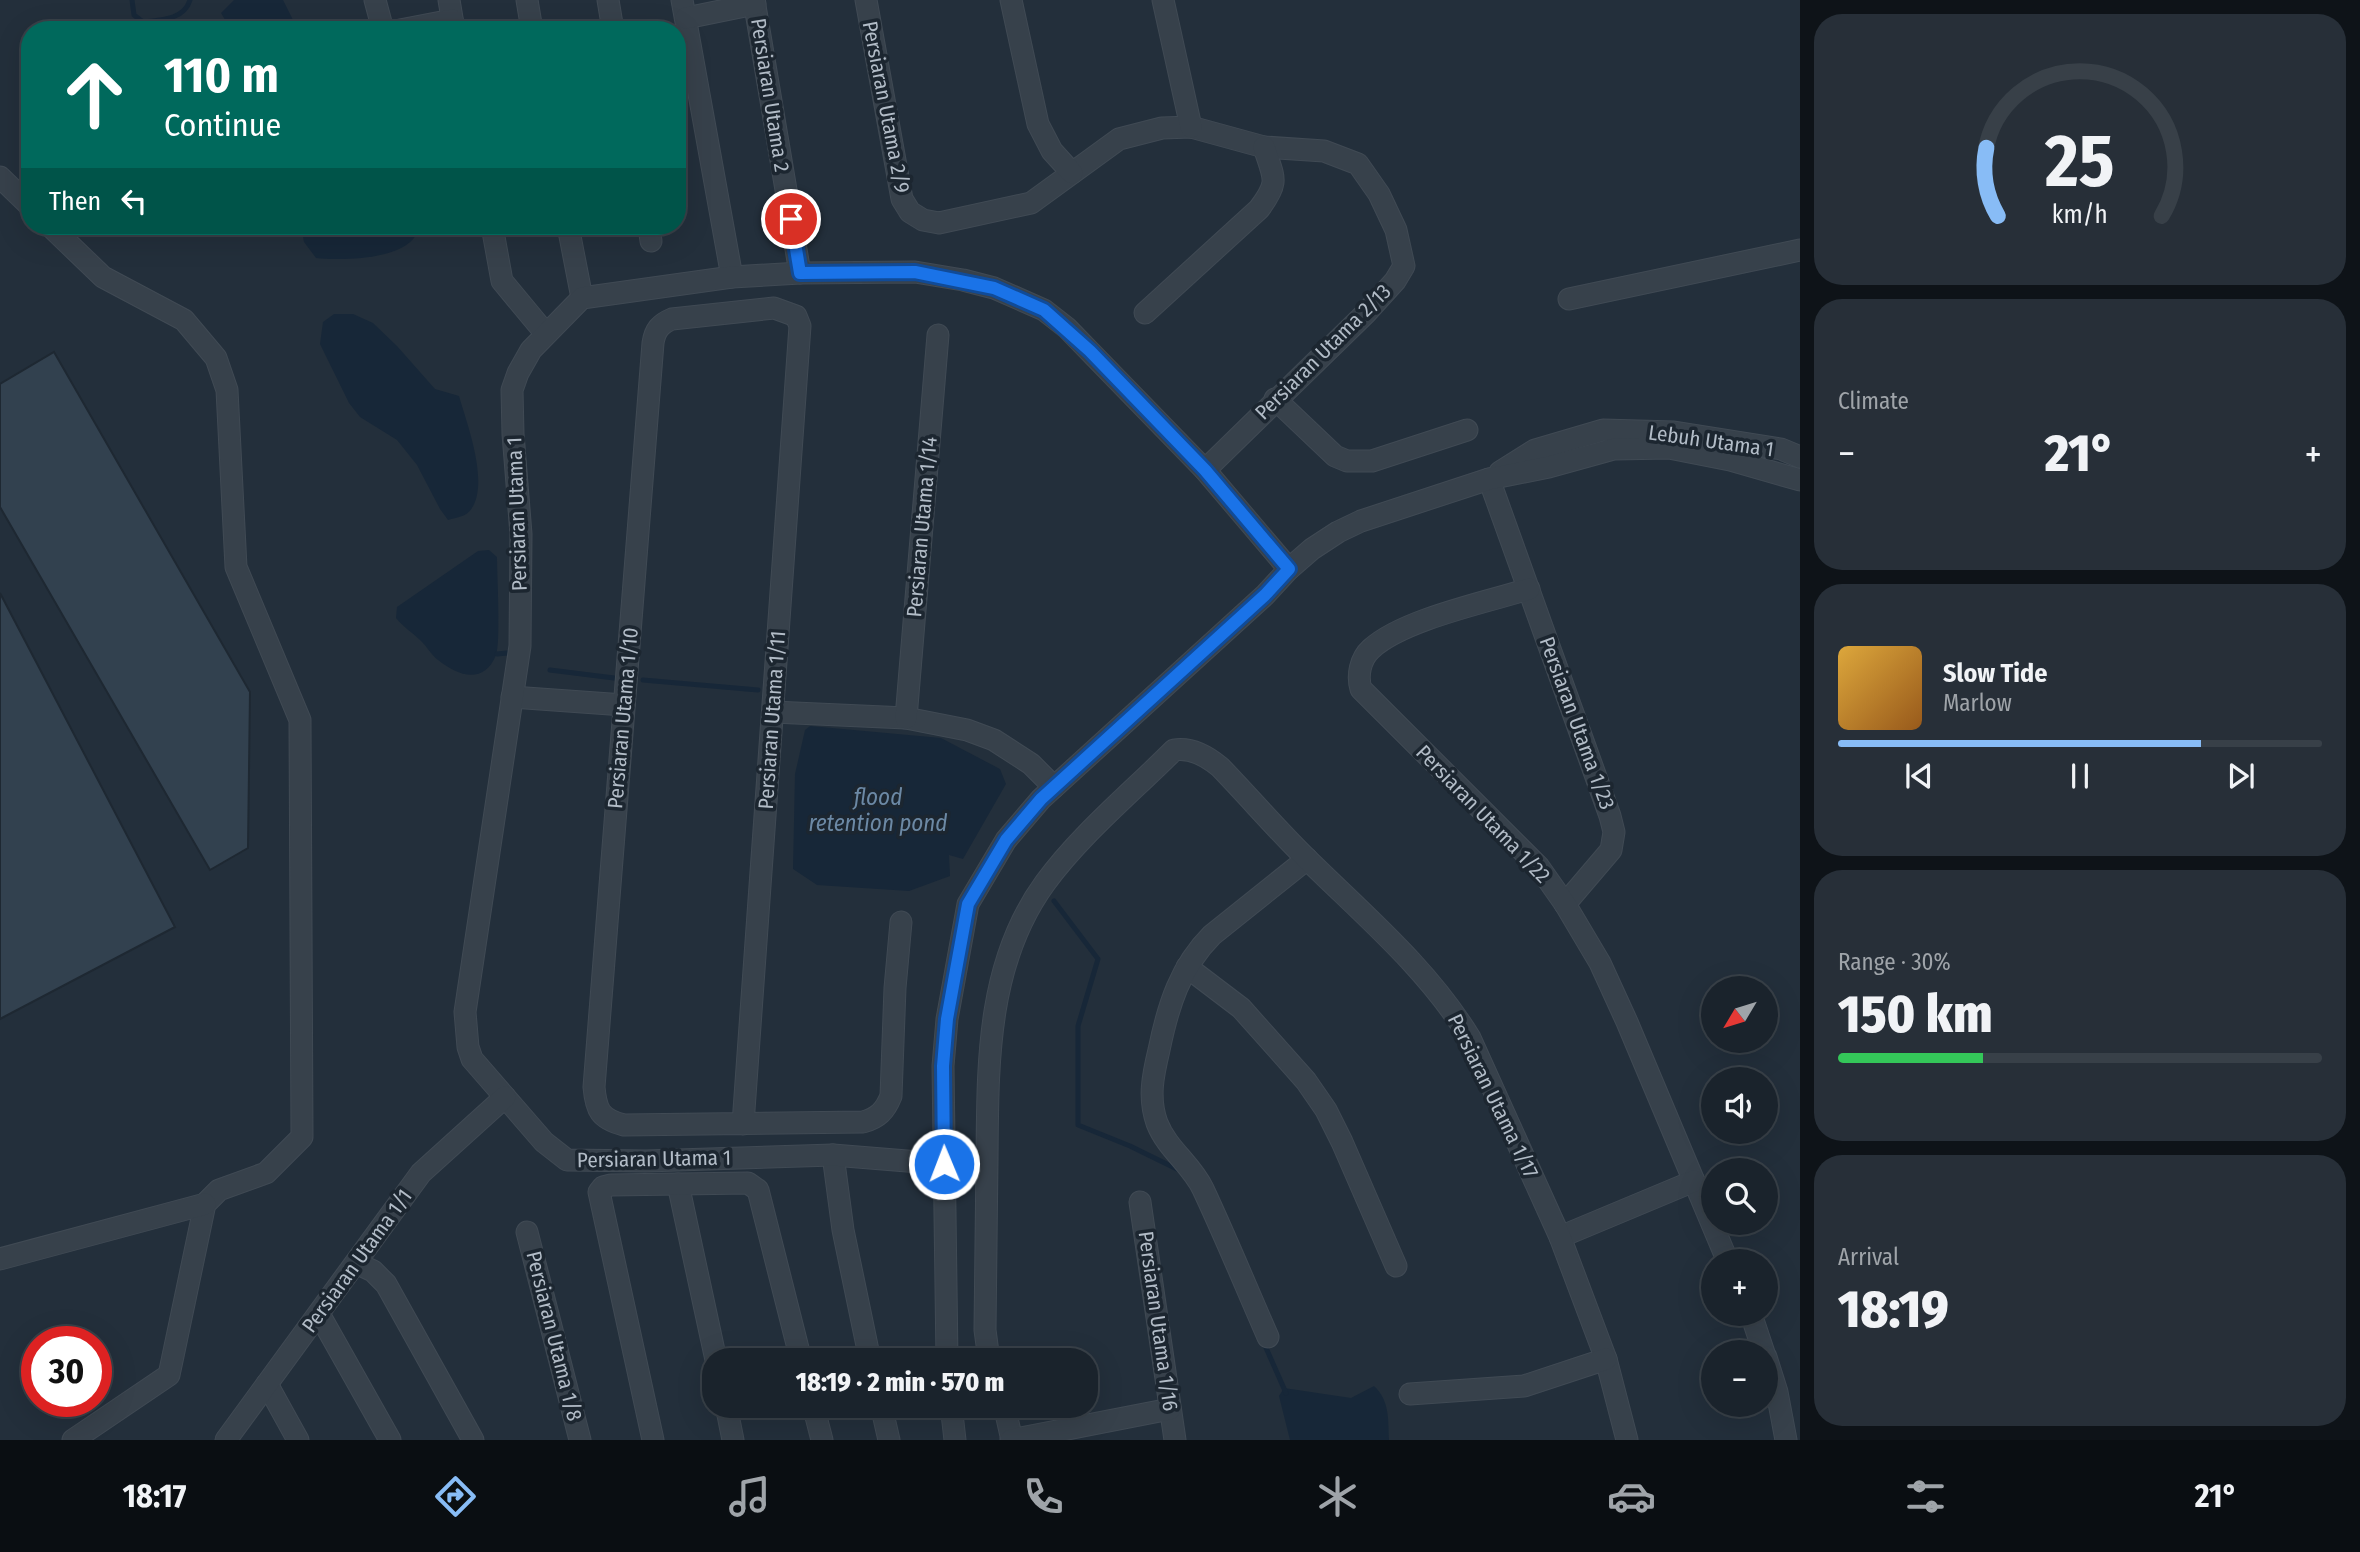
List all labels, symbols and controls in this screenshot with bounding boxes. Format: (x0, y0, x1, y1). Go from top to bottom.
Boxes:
street label: Persiaran Utama 2 (745, 16, 795, 174)
street label: Persiaran Utama 2/9 (857, 19, 915, 195)
text: 110 m (164, 46, 279, 105)
icon: ahead (49, 49, 140, 140)
text: Continue (164, 106, 281, 144)
text: 25 (2044, 118, 2115, 205)
icon: left (115, 182, 153, 220)
text: Then (49, 186, 101, 217)
pin (761, 189, 821, 249)
text: km/h (2052, 199, 2108, 229)
icon: arrive (772, 200, 810, 238)
street label: Persiaran Utama 2/13 (1250, 279, 1396, 425)
text: Climate (1838, 387, 1909, 415)
street label: Lebuh Utama 1 (1647, 419, 1775, 463)
text: 21° (2045, 422, 2115, 485)
text: − (1838, 431, 1855, 477)
text: + (2305, 431, 2322, 477)
street label: Persiaran Utama 1 (501, 436, 533, 592)
street label: Persiaran Utama 1/14 (901, 436, 943, 618)
street label: Persiaran Utama 1/10 (602, 626, 644, 810)
street label: Persiaran Utama 1/11 (753, 630, 791, 810)
street label: Persiaran Utama 1/23 (1534, 633, 1620, 813)
text: Slow Tide (1943, 658, 2047, 689)
text: Marlow (1943, 689, 2012, 717)
street label: Persiaran Utama 1/22 (1411, 740, 1555, 888)
icon: previous (1900, 757, 1938, 795)
icon: pause (2061, 757, 2099, 795)
icon: next (2222, 757, 2260, 795)
water label: flood retention pond (808, 783, 948, 837)
text: Range · 30% (1838, 948, 1951, 976)
north arrow (1701, 976, 1778, 1054)
map controls (1701, 976, 1778, 1417)
text: 150 km (1838, 983, 1993, 1046)
street label: Persiaran Utama 1/17 (1442, 1010, 1544, 1182)
button: sound (1701, 1067, 1778, 1144)
position arrow (907, 1127, 981, 1201)
street label: Persiaran Utama 1 (577, 1145, 731, 1173)
button: search (1701, 1158, 1778, 1235)
street label: Persiaran Utama 1/1 (296, 1184, 418, 1338)
street label: Persiaran Utama 1/16 (1133, 1229, 1183, 1413)
text: Arrival (1838, 1243, 1899, 1271)
street label: Persiaran Utama 1/8 (520, 1248, 588, 1424)
button: + (1701, 1249, 1778, 1326)
text: 18:19 (1838, 1278, 1949, 1341)
speed limit sign: 30 (21, 1326, 112, 1417)
button: − (1701, 1340, 1778, 1417)
text: 18:19 · 2 min · 570 m (796, 1367, 1004, 1398)
icon: directions (431, 1472, 480, 1521)
icon: music (725, 1472, 774, 1521)
icon: phone (1019, 1472, 1068, 1521)
icon: climate (1313, 1472, 1362, 1521)
icon: car (1607, 1472, 1656, 1521)
icon: filters (1901, 1472, 1950, 1521)
text: 18:17 (122, 1477, 186, 1515)
text: 21° (2195, 1477, 2237, 1515)

